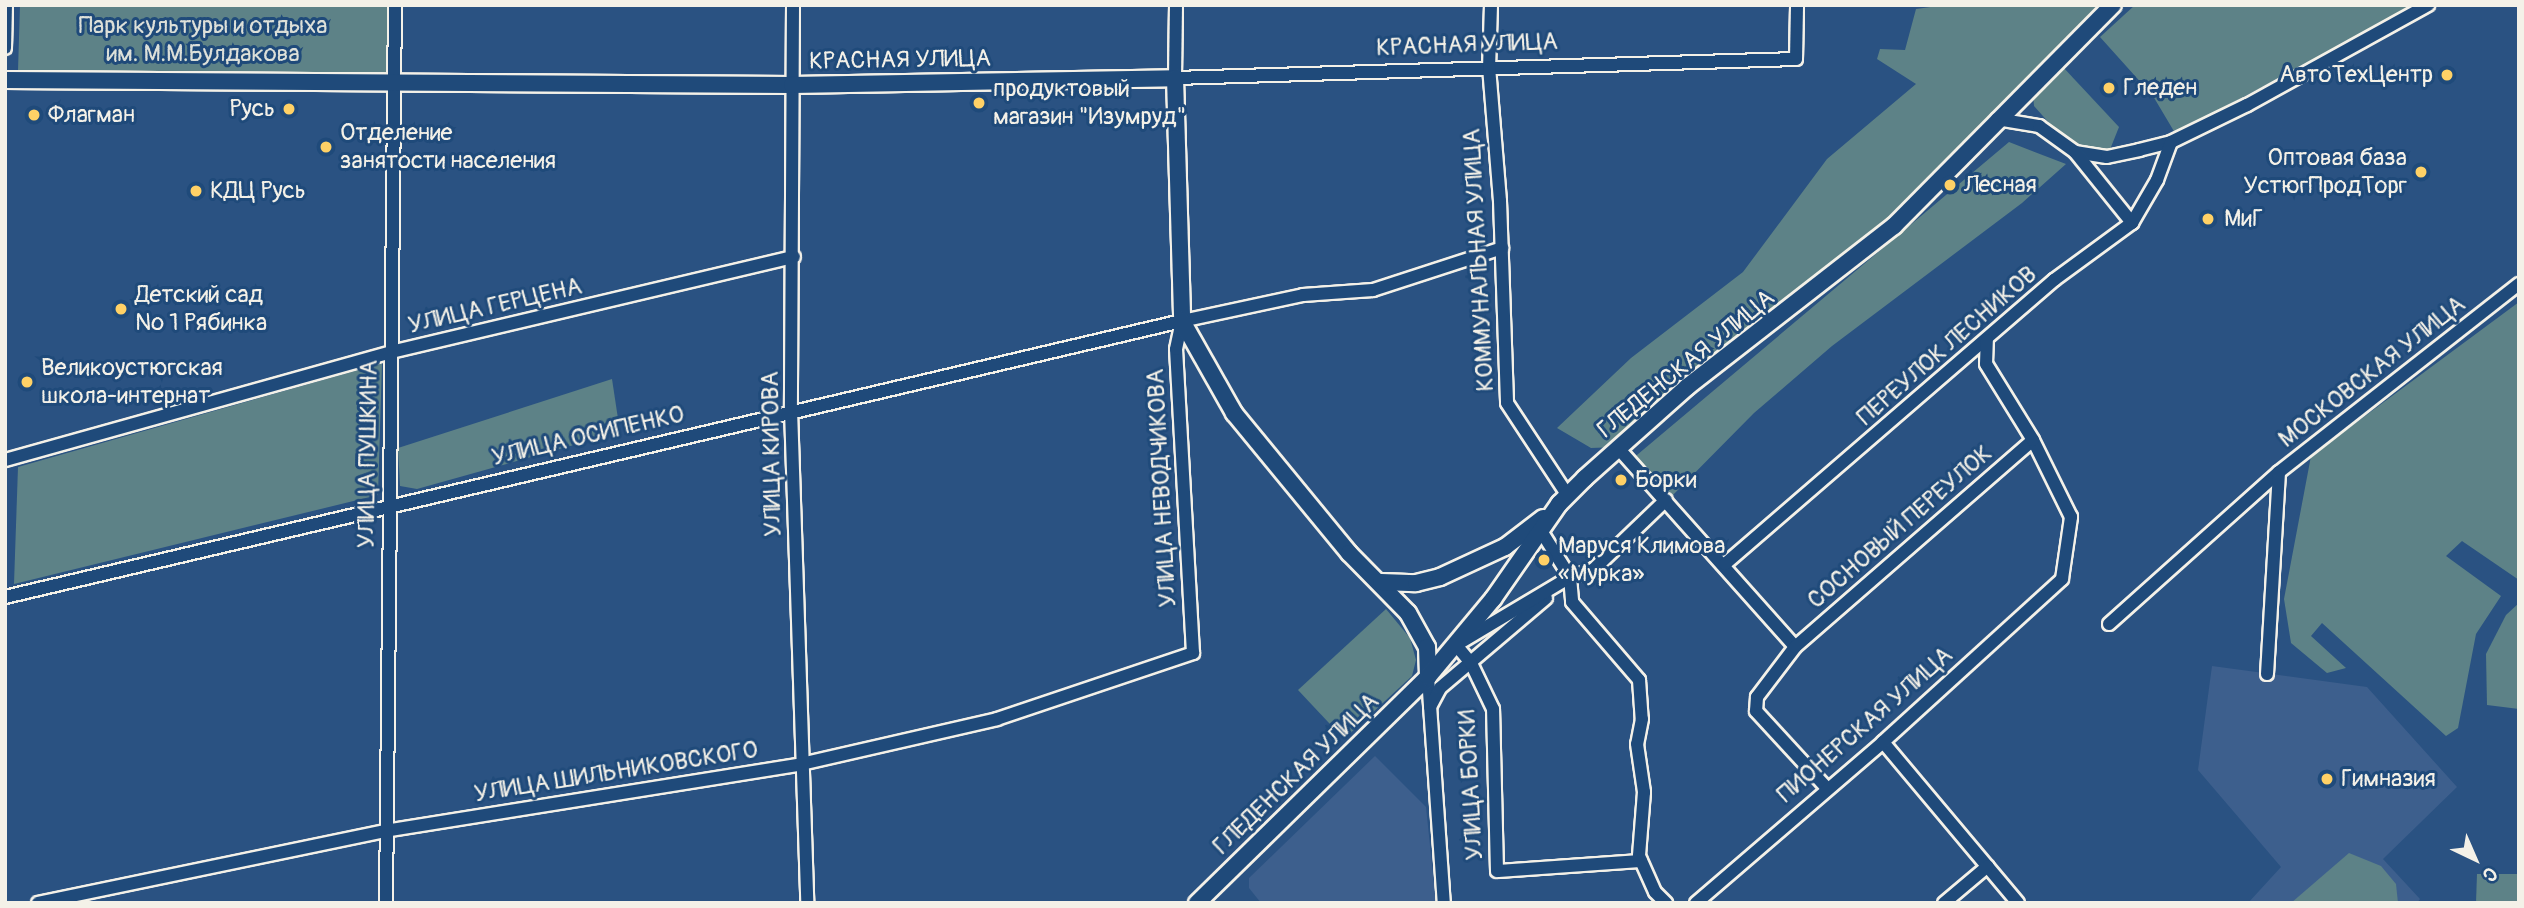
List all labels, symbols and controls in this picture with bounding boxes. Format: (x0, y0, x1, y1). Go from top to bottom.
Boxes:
park label: Парк культуры и отдыха им. М.М.Булдакова (79, 12, 327, 68)
street label: КРАСНАЯ УЛИЦА (1376, 27, 1558, 63)
street label: КРАСНАЯ УЛИЦА (809, 44, 991, 76)
place label: АвтоТехЦентр (2279, 61, 2433, 89)
marker: АвтоТехЦентр (2439, 67, 2455, 83)
place label: Гледен (2123, 74, 2197, 102)
place label: продуктовый магазин "Изумруд" (993, 75, 1186, 131)
marker: Гледен (2101, 80, 2117, 96)
place label: Русь (230, 95, 275, 123)
marker: продуктовый магазин "Изумруд" (971, 95, 987, 111)
place label: Флагман (48, 101, 135, 129)
marker: Русь (281, 101, 297, 117)
marker: Флагман (26, 107, 42, 123)
place label: Отделение занятости населения (340, 119, 556, 175)
street label: КОММУНАЛЬНАЯ УЛИЦА (1458, 128, 1500, 392)
marker: Отделение занятости населения (318, 139, 334, 155)
place label: Оптовая база УстюгПродТорг (2243, 144, 2407, 200)
marker: Оптовая база УстюгПродТорг (2413, 164, 2429, 180)
place label: Лесная (1964, 171, 2037, 199)
place label: КДЦ Русь (210, 177, 306, 205)
marker: Лесная (1942, 177, 1958, 193)
marker: КДЦ Русь (188, 183, 204, 199)
place label: МиГ (2224, 205, 2263, 233)
marker: МиГ (2198, 209, 2218, 229)
street label: ПЕРЕУЛОК ЛЕСНИКОВ (1851, 260, 2043, 432)
street label: УЛИЦА ГЕРЦЕНА (405, 272, 585, 340)
place label: Детский сад № 1 Рябинка (135, 281, 267, 337)
street label: ГЛЕДЕНСКАЯ УЛИЦА (1592, 284, 1780, 444)
street label: МОСКОВСКАЯ УЛИЦА (2273, 290, 2471, 454)
marker: Детский сад № 1 Рябинка (113, 301, 129, 317)
place label: Великоустюгская школа-интернат (41, 354, 223, 410)
street label: УЛИЦА ПУШКИНА (352, 360, 384, 548)
street label: УЛИЦА НЕВОДЧИКОВА (1141, 368, 1183, 608)
street label: УЛИЦА КИРОВА (756, 371, 788, 537)
marker: Великоустюгская школа-интернат (19, 374, 35, 390)
street label: УЛИЦА ОСИПЕНКО (489, 400, 687, 472)
street label: СОСНОВЫЙ ПЕРЕУЛОК (1802, 439, 1998, 615)
place label: Борки (1635, 466, 1697, 494)
marker: Борки (1613, 472, 1629, 488)
place label: Маруся Климова «Мурка» (1558, 532, 1725, 588)
marker: Маруся Климова «Мурка» (1536, 552, 1552, 568)
street label: ПИОНЕРСКАЯ УЛИЦА (1771, 641, 1959, 809)
street label: ГЛЕДЕНСКАЯ УЛИЦА (1207, 687, 1385, 861)
street label: УЛИЦА БОРКИ (1453, 709, 1489, 861)
street label: УЛИЦА ШИЛЬНИКОВСКОГО (472, 735, 760, 809)
place label: Гимназия (2341, 765, 2436, 793)
marker: Гимназия (2319, 771, 2335, 787)
north arrow (2440, 824, 2510, 894)
text: С (2477, 861, 2502, 887)

